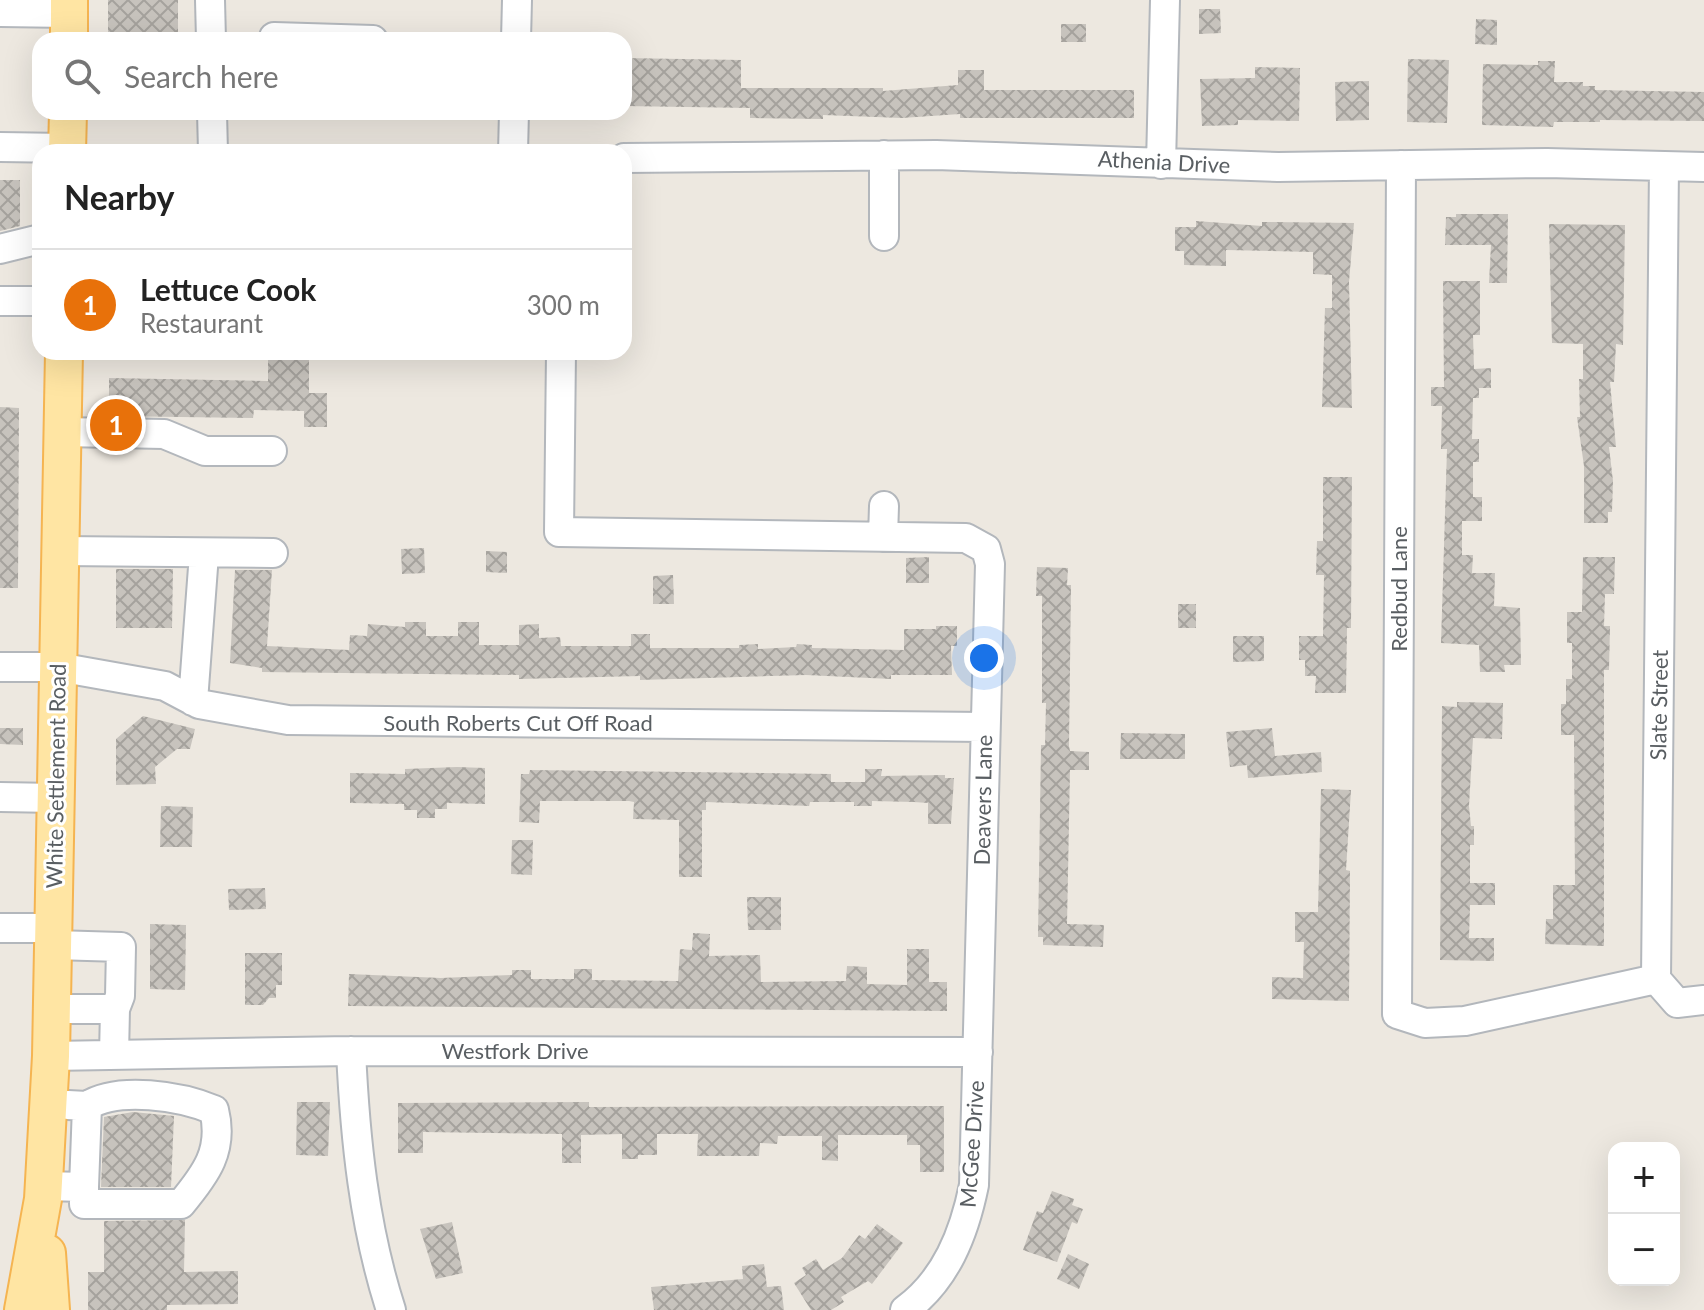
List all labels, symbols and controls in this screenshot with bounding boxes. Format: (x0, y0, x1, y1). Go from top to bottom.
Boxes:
search box (32, 32, 632, 120)
icon: search (60, 54, 104, 98)
text: Search here (124, 58, 279, 94)
street label: Athenia Drive (1097, 145, 1231, 178)
text: Nearby (64, 176, 175, 217)
text: Lettuce Cook (140, 271, 316, 307)
text: 1 (82, 289, 98, 321)
text: 300 m (527, 289, 600, 321)
text: Restaurant (140, 307, 263, 339)
pin: 1 (90, 395, 142, 455)
street label: Redbud Lane (1385, 526, 1412, 652)
your location (964, 638, 1004, 678)
street label: Slate Street (1644, 649, 1673, 761)
street label: White Settlement Road (40, 663, 71, 889)
street label: South Roberts Cut Off Road (383, 709, 653, 736)
street label: Deavers Lane (968, 734, 997, 866)
street label: Westfork Drive (441, 1037, 589, 1064)
street label: McGee Drive (954, 1079, 989, 1209)
map controls (1608, 1142, 1680, 1286)
button: + (1608, 1142, 1680, 1214)
button: − (1608, 1214, 1680, 1286)

